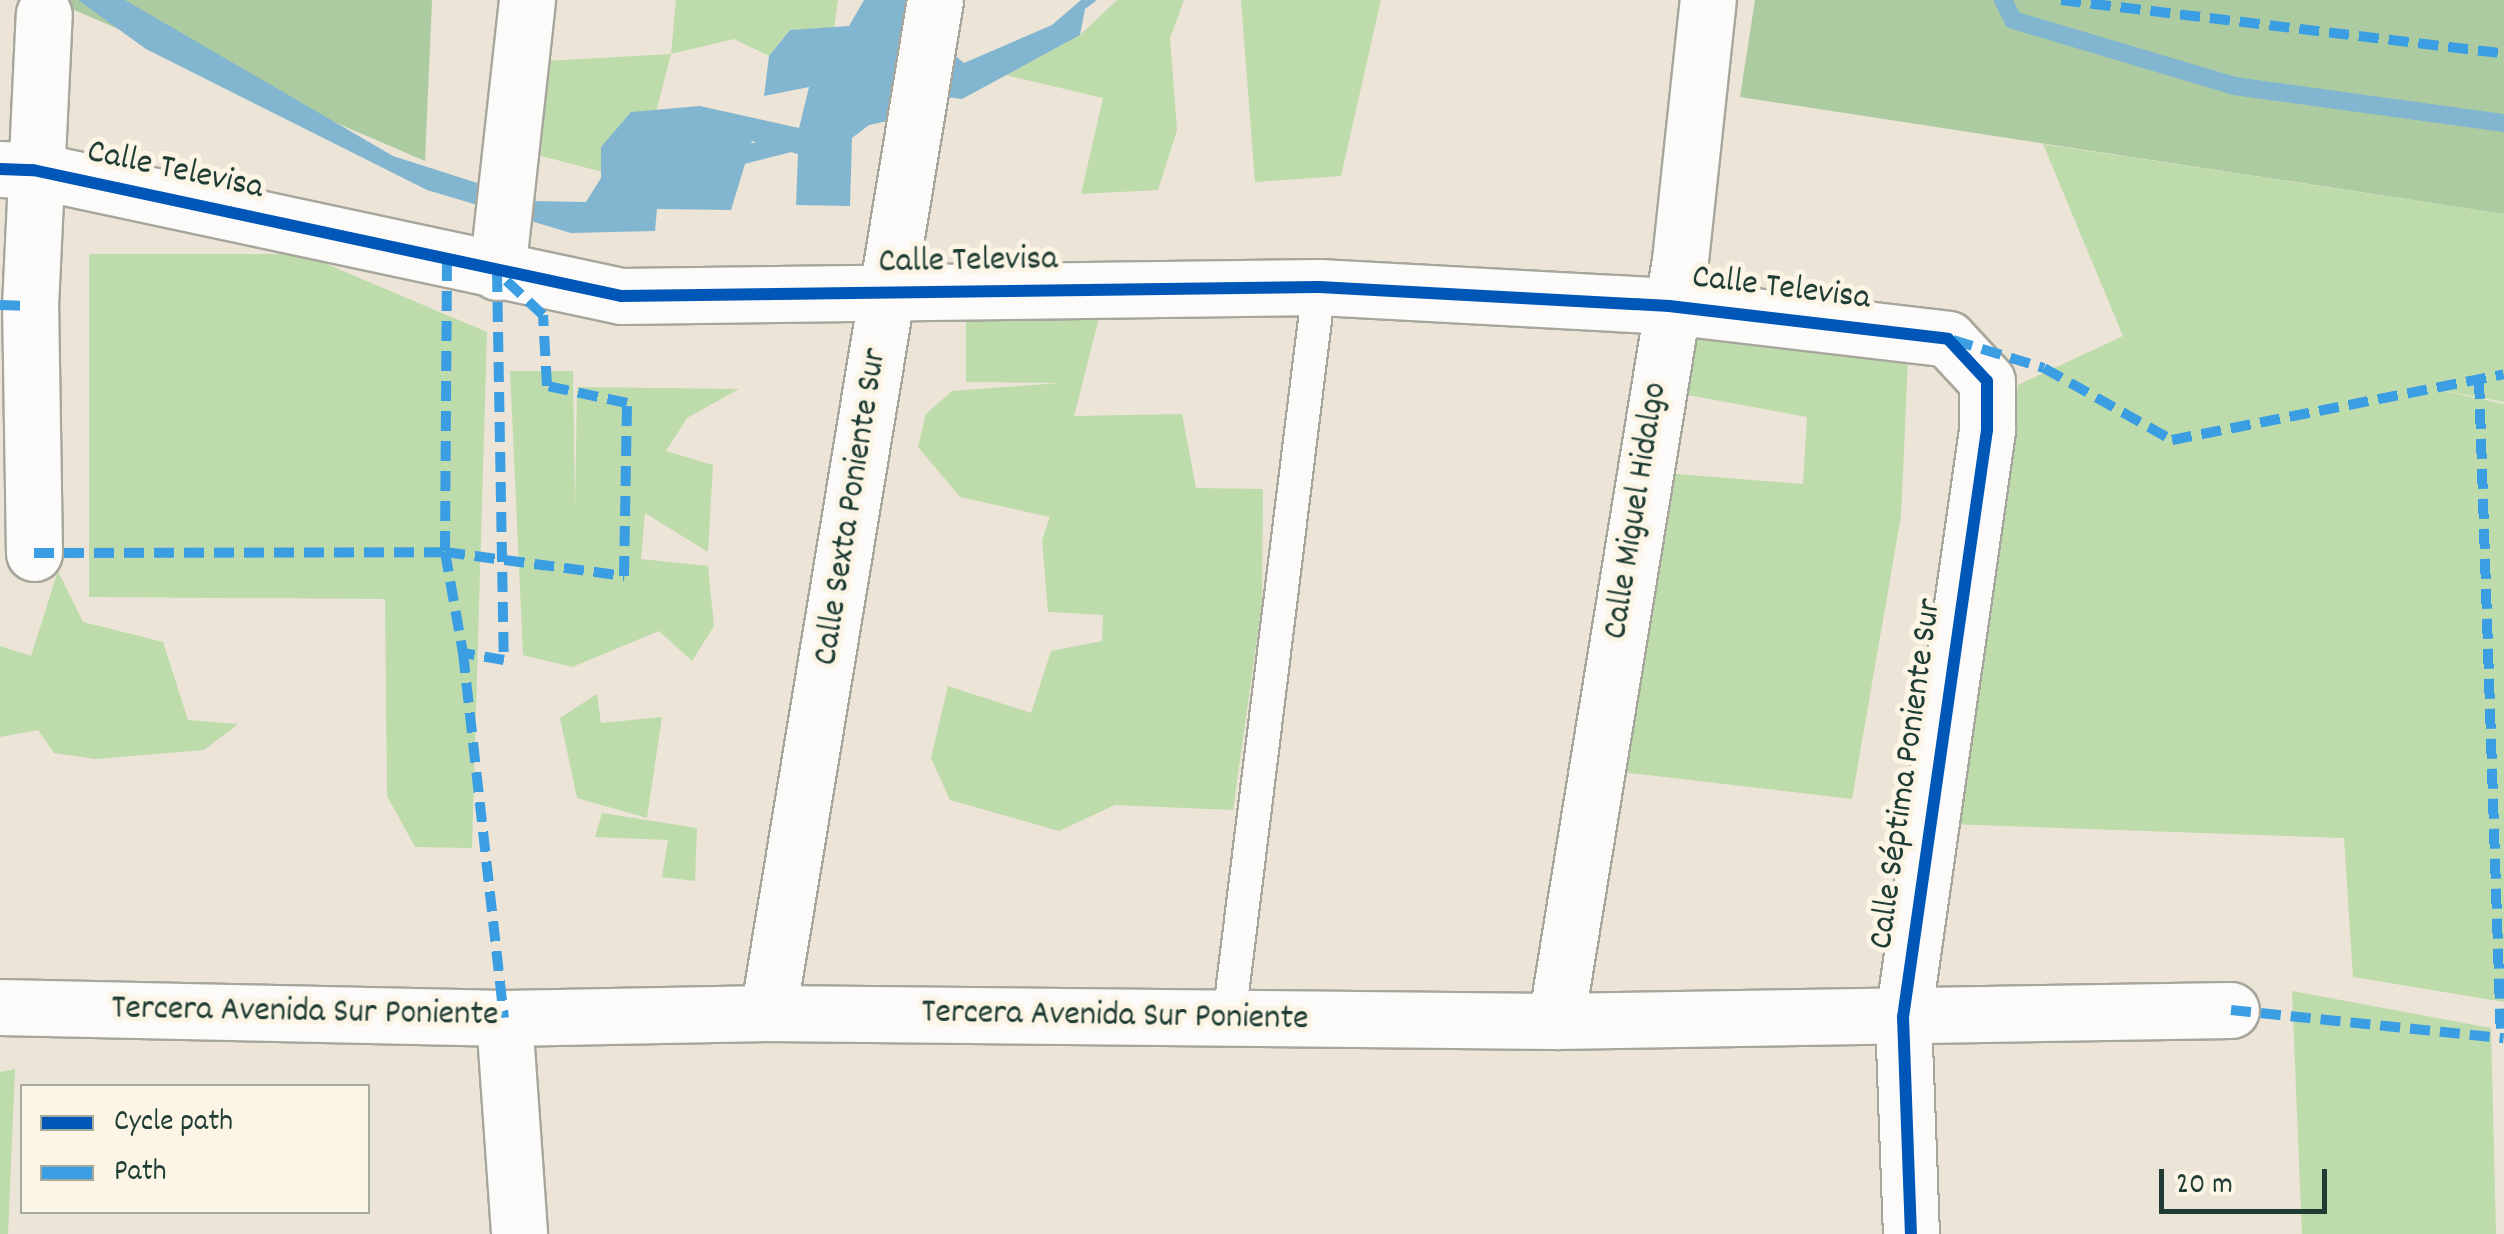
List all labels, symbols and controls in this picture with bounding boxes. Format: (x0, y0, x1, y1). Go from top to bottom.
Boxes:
street label: Calle Televisa (83, 132, 267, 210)
street label: Calle Televisa (878, 239, 1058, 285)
street label: Calle Televisa (1690, 257, 1872, 321)
street label: Calle Sexta Poniente Sur (806, 345, 898, 669)
street label: Calle Miguel Hidalgo (1596, 380, 1678, 642)
street label: Calle Séptima Poniente Sur (1862, 596, 1952, 952)
street label: Tercera Avenida Sur Poniente (111, 989, 499, 1037)
street label: Tercera Avenida Sur Poniente (921, 993, 1309, 1041)
legend (20, 1084, 370, 1214)
text: Cycle path (114, 1102, 233, 1145)
scale bar (2164, 1149, 2332, 1211)
text: Path (114, 1152, 167, 1195)
text: 20 m (2176, 1165, 2233, 1208)

